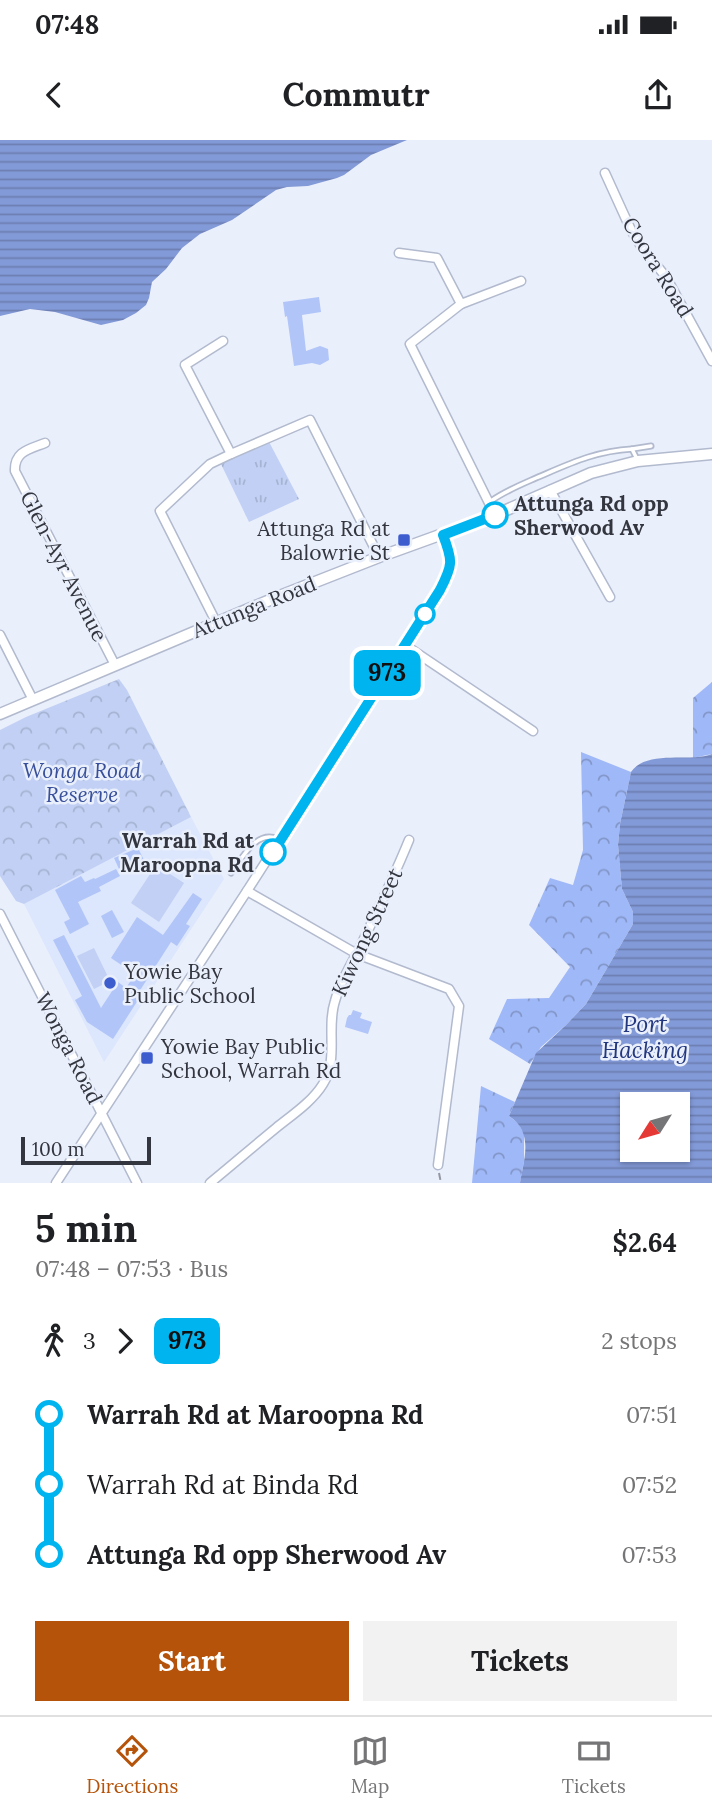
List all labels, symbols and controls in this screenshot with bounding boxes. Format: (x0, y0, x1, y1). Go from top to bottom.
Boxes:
text: 07:48 (35, 8, 99, 41)
text: Commutr (282, 74, 430, 115)
icon: back (35, 76, 73, 114)
icon: share (639, 76, 677, 114)
street label: Coora Road (617, 212, 699, 322)
street label: Glen-Ayr Avenue (14, 486, 114, 646)
place label: Attunga Rd opp Sherwood Av (514, 490, 669, 541)
marker: Attunga Rd opp Sherwood Av (482, 502, 508, 528)
place label: Attunga Rd at Balowrie St (256, 515, 391, 566)
marker: Attunga Rd at Balowrie St (396, 532, 412, 548)
street label: Attunga Road (187, 570, 320, 645)
unlabelled marker (415, 604, 435, 624)
line badge: 973 (347, 650, 427, 696)
text: 973 (368, 657, 406, 688)
park label: Wonga Road Reserve (23, 757, 142, 808)
place label: Warrah Rd at Maroopna Rd (120, 827, 254, 878)
marker: Warrah Rd at Maroopna Rd (260, 839, 286, 865)
street label: Kiwong Street (326, 863, 409, 1000)
place label: Yowie Bay Public School (123, 958, 256, 1009)
marker: Yowie Bay Public School (102, 975, 118, 991)
street label: Wonga Road (29, 988, 109, 1108)
water label: Port Hacking (602, 1009, 688, 1064)
place label: Yowie Bay Public School, Warrah Rd (160, 1033, 341, 1084)
marker: Yowie Bay Public School, Warrah Rd (139, 1050, 155, 1066)
north arrow (620, 1092, 690, 1162)
map controls (620, 1092, 690, 1162)
scale bar (21, 1134, 150, 1166)
text: 100 m (32, 1137, 85, 1161)
text: 5 min (35, 1204, 137, 1252)
text: $2.64 (613, 1226, 677, 1259)
text: 07:48 – 07:53 · Bus (35, 1254, 228, 1283)
icon: walk (35, 1322, 73, 1360)
icon: forward (106, 1322, 144, 1360)
text: 973 (168, 1325, 206, 1356)
text: 3 (83, 1326, 96, 1355)
text: 2 stops (601, 1326, 677, 1355)
text: Warrah Rd at Maroopna Rd (87, 1398, 424, 1431)
text: 07:51 (626, 1400, 677, 1429)
text: Warrah Rd at Binda Rd (87, 1468, 359, 1501)
text: 07:52 (622, 1470, 677, 1499)
text: Attunga Rd opp Sherwood Av (87, 1538, 446, 1571)
text: 07:53 (622, 1540, 677, 1569)
button: Start (35, 1621, 349, 1701)
button: Tickets (363, 1621, 677, 1701)
tab: Directions (86, 1732, 178, 1798)
tab: Map (351, 1732, 389, 1798)
tab: Tickets (562, 1732, 626, 1798)

